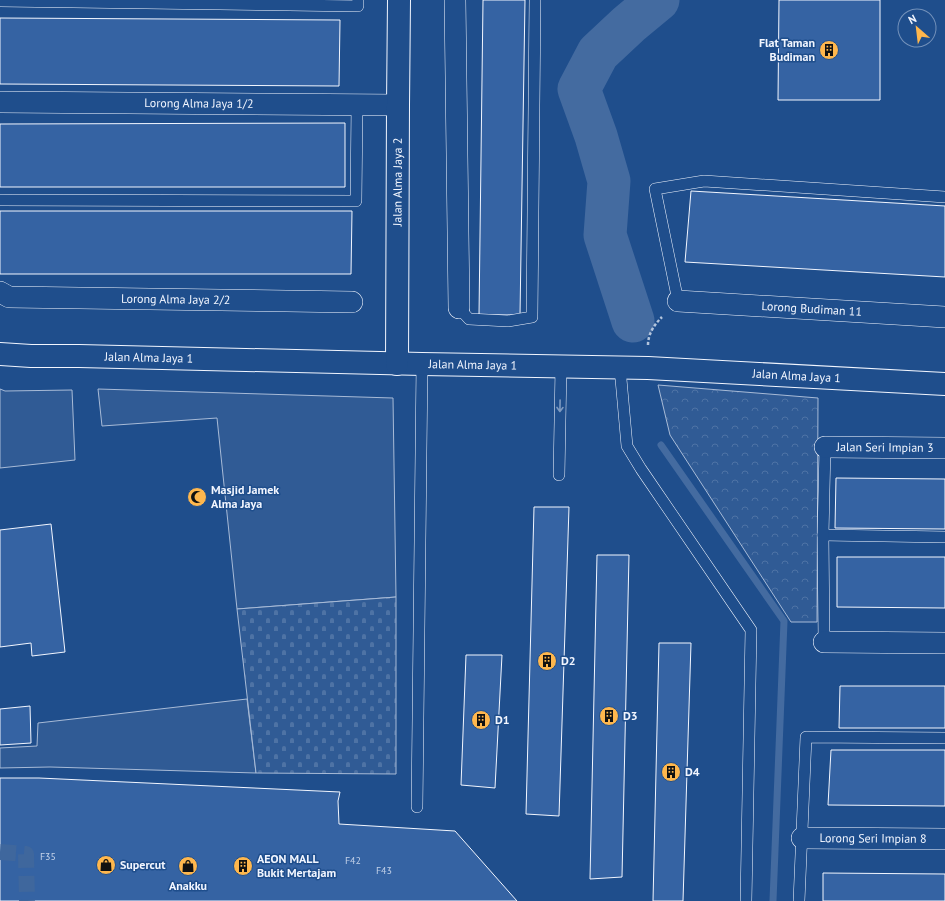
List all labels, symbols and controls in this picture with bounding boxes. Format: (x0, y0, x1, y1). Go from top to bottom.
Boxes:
north arrow (897, 8, 937, 48)
text: N (906, 11, 919, 27)
place label: Flat Taman Budiman (759, 35, 815, 64)
building icon: Flat Taman Budiman (818, 39, 840, 61)
street label: Lorong Alma Jaya 1/2 (144, 95, 254, 111)
street label: Jalan Alma Jaya 2 (390, 138, 405, 227)
street label: Lorong Alma Jaya 2/2 (121, 291, 230, 307)
street label: Lorong Budiman 11 (761, 298, 862, 319)
street label: Jalan Alma Jaya 1 (103, 349, 193, 366)
street label: Jalan Alma Jaya 1 (427, 356, 517, 373)
street label: Jalan Alma Jaya 1 (751, 366, 841, 385)
one-way arrow (556, 399, 564, 412)
street label: Jalan Seri Impian 3 (835, 439, 934, 455)
place label: Masjid Jamek Alma Jaya (211, 482, 279, 511)
mosque icon: Masjid Jamek Alma Jaya (186, 486, 208, 508)
building icon: D2 (536, 650, 558, 672)
place label: D2 (561, 653, 576, 668)
building icon: D3 (598, 705, 620, 727)
place label: D3 (623, 708, 638, 723)
building icon: D1 (470, 709, 492, 731)
place label: D1 (495, 712, 510, 727)
building icon: D4 (660, 761, 682, 783)
place label: D4 (685, 764, 700, 779)
street label: Lorong Seri Impian 8 (819, 830, 927, 846)
house number: F35 (40, 850, 56, 863)
place label: AEON MALL Bukit Mertajam (257, 851, 336, 880)
shop icon: Supercut (95, 854, 117, 876)
house number: F42 (345, 854, 361, 867)
shop icon: Anakku (177, 855, 199, 877)
building icon: AEON MALL Bukit Mertajam (232, 855, 254, 877)
place label: Supercut (120, 857, 166, 872)
house number: F43 (376, 864, 392, 877)
place label: Anakku (169, 878, 207, 893)

